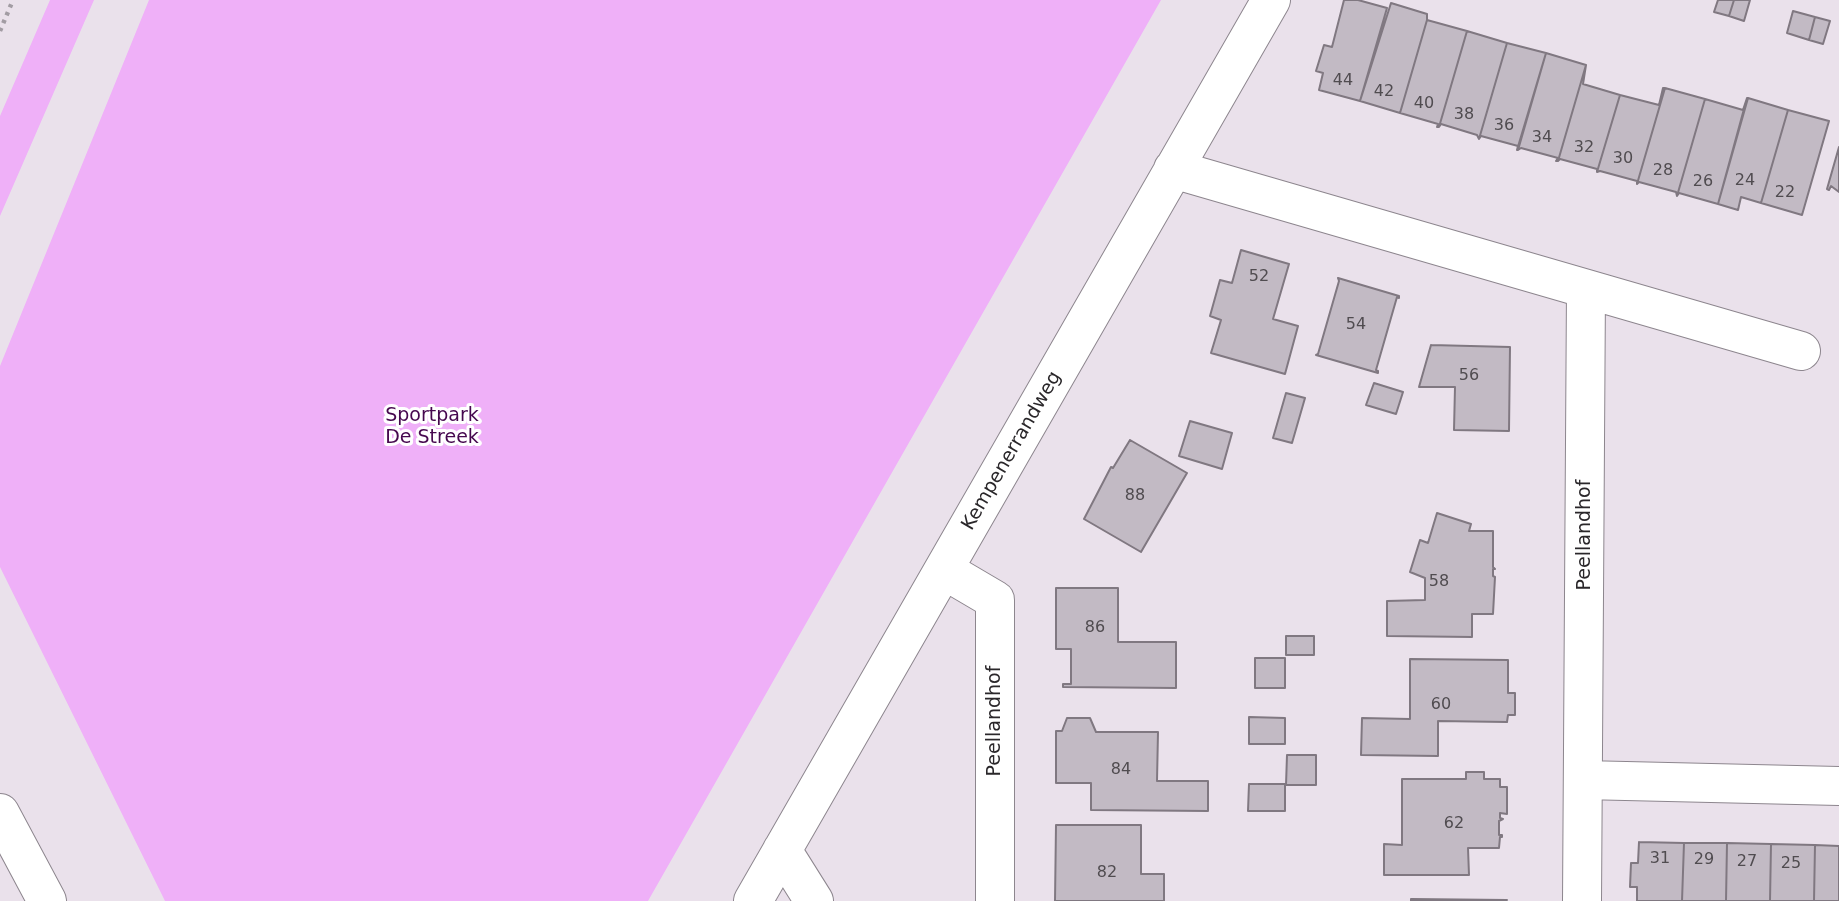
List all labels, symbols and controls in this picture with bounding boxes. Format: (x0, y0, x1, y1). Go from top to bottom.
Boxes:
house number: 44 (1333, 71, 1353, 91)
house number: 42 (1374, 82, 1394, 102)
house number: 40 (1414, 94, 1434, 114)
house number: 38 (1454, 105, 1474, 125)
house number: 36 (1494, 116, 1514, 136)
house number: 34 (1532, 128, 1552, 148)
house number: 32 (1574, 138, 1594, 158)
house number: 30 (1613, 149, 1633, 169)
house number: 28 (1653, 161, 1673, 181)
house number: 24 (1735, 171, 1755, 191)
house number: 26 (1693, 172, 1713, 192)
house number: 22 (1775, 183, 1795, 203)
house number: 52 (1249, 267, 1269, 287)
house number: 54 (1346, 315, 1366, 335)
house number: 56 (1459, 366, 1479, 386)
street label: Kempenerrandweg (957, 368, 1067, 534)
park label: Sportpark De Streek (385, 405, 479, 449)
street label: Peellandhof (1574, 480, 1596, 590)
house number: 88 (1125, 486, 1145, 506)
house number: 58 (1429, 572, 1449, 592)
house number: 86 (1085, 618, 1105, 638)
street label: Peellandhof (984, 666, 1006, 776)
house number: 60 (1431, 695, 1451, 715)
house number: 84 (1111, 760, 1131, 780)
house number: 62 (1444, 814, 1464, 834)
house number: 31 (1650, 849, 1670, 869)
house number: 29 (1694, 850, 1714, 870)
house number: 27 (1737, 852, 1757, 872)
house number: 25 (1781, 854, 1801, 874)
house number: 82 (1097, 863, 1117, 883)

